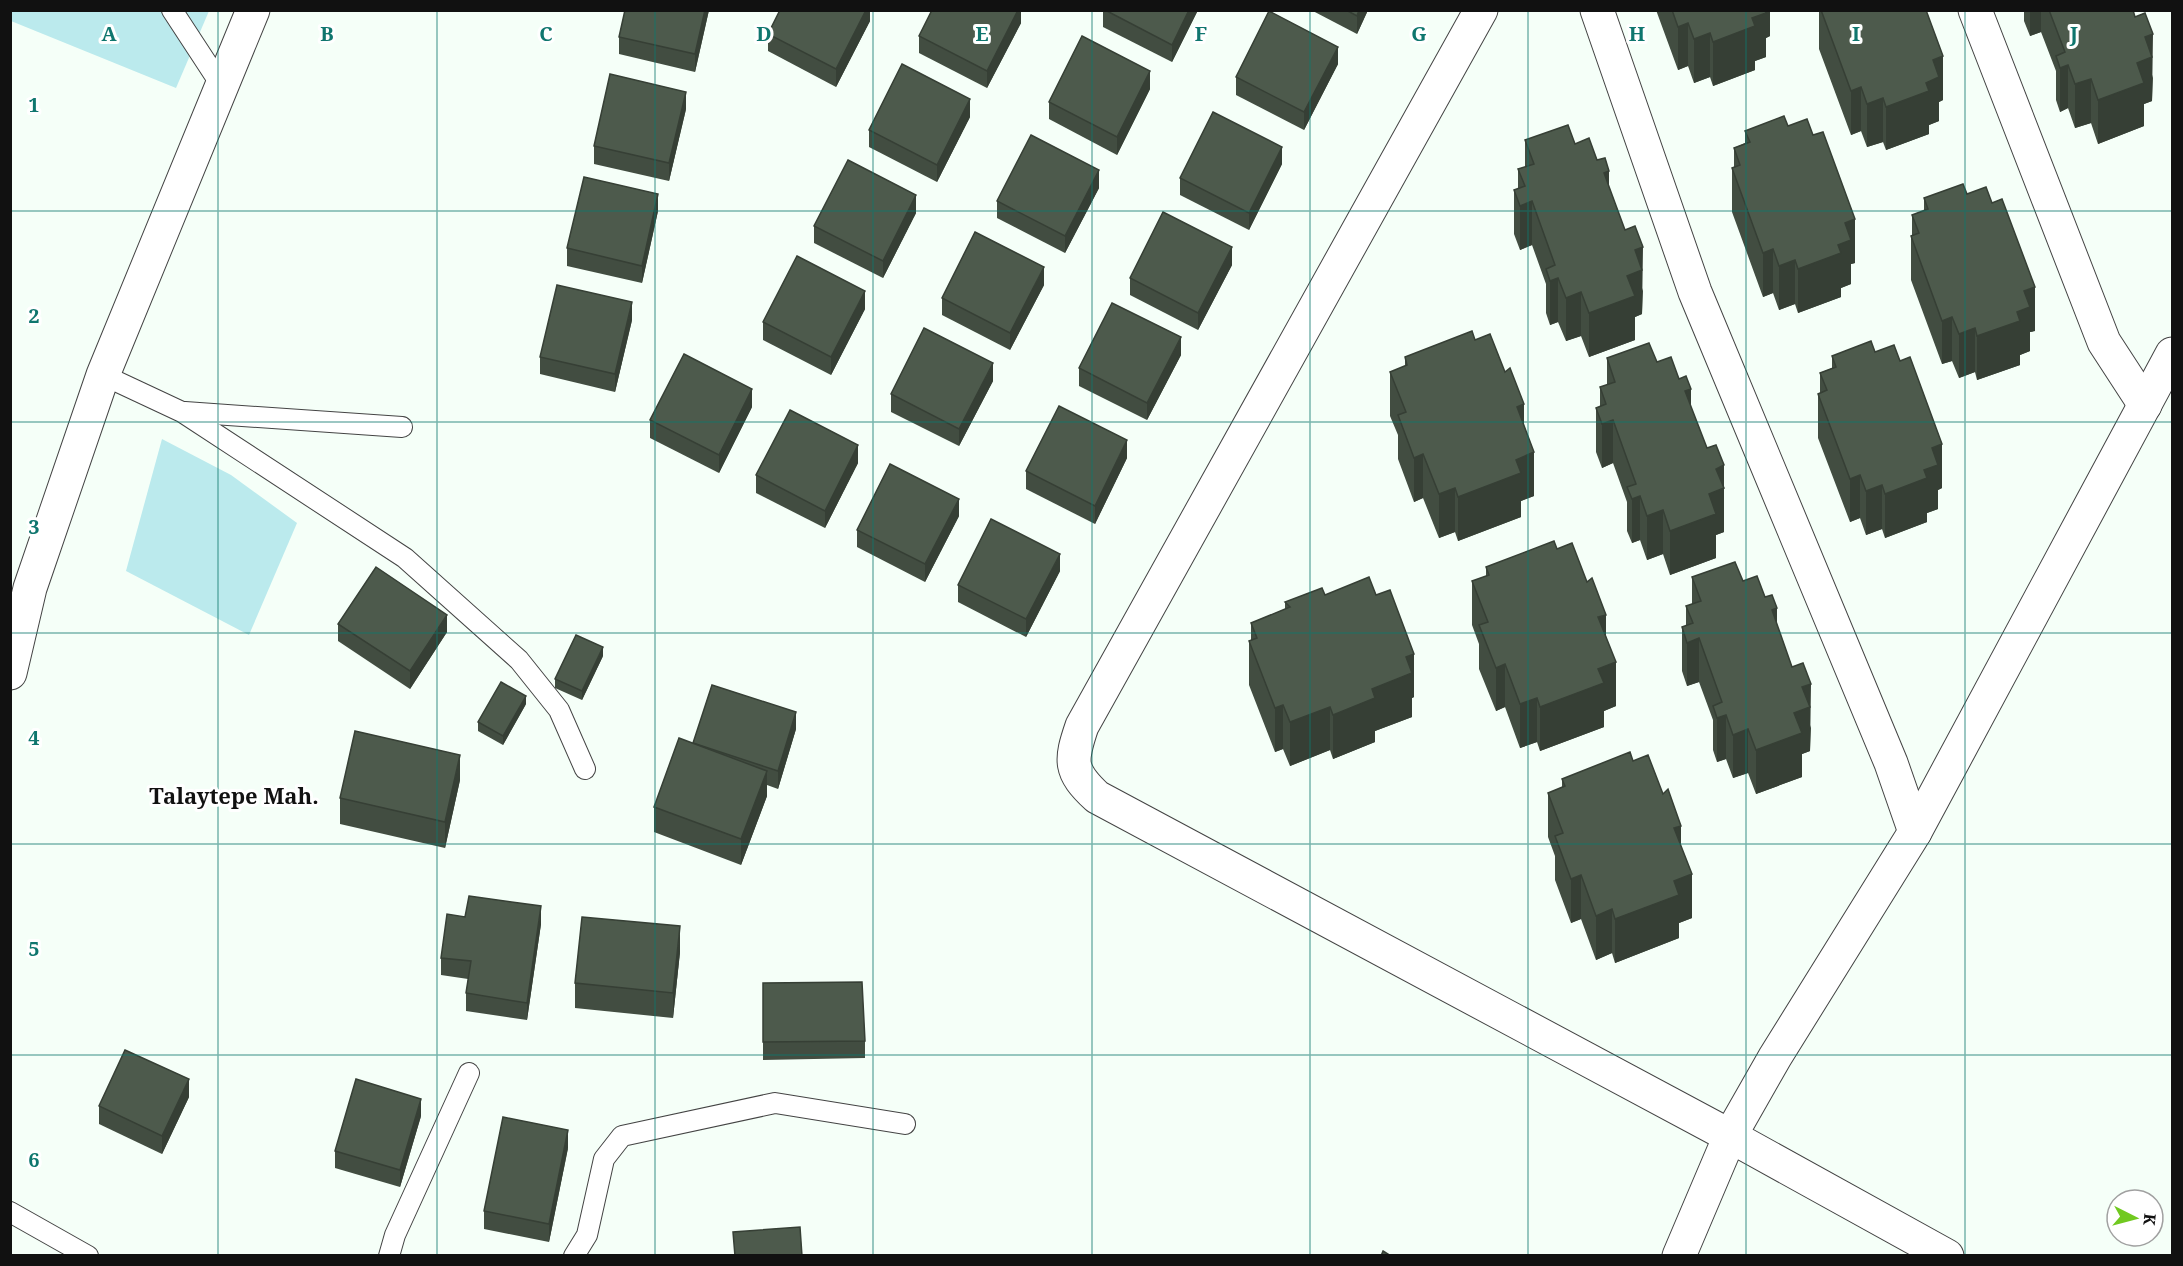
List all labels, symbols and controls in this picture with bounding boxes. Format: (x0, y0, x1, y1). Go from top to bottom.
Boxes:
text: A (101, 20, 117, 47)
text: B (320, 20, 334, 47)
text: C (539, 20, 553, 47)
text: D (756, 20, 772, 47)
text: E (975, 20, 989, 47)
text: F (1195, 20, 1207, 47)
text: G (1411, 20, 1427, 47)
text: H (1629, 20, 1645, 47)
text: I (1852, 20, 1860, 47)
text: J (2069, 20, 2078, 47)
text: 1 (28, 91, 40, 118)
text: 2 (28, 302, 40, 329)
text: 3 (28, 513, 40, 540)
text: 4 (28, 724, 40, 751)
district label: Talaytepe Mah. (149, 780, 319, 810)
text: 5 (28, 935, 40, 962)
text: 6 (28, 1146, 40, 1173)
north arrow (2105, 1188, 2165, 1248)
text: K (2138, 1213, 2161, 1227)

